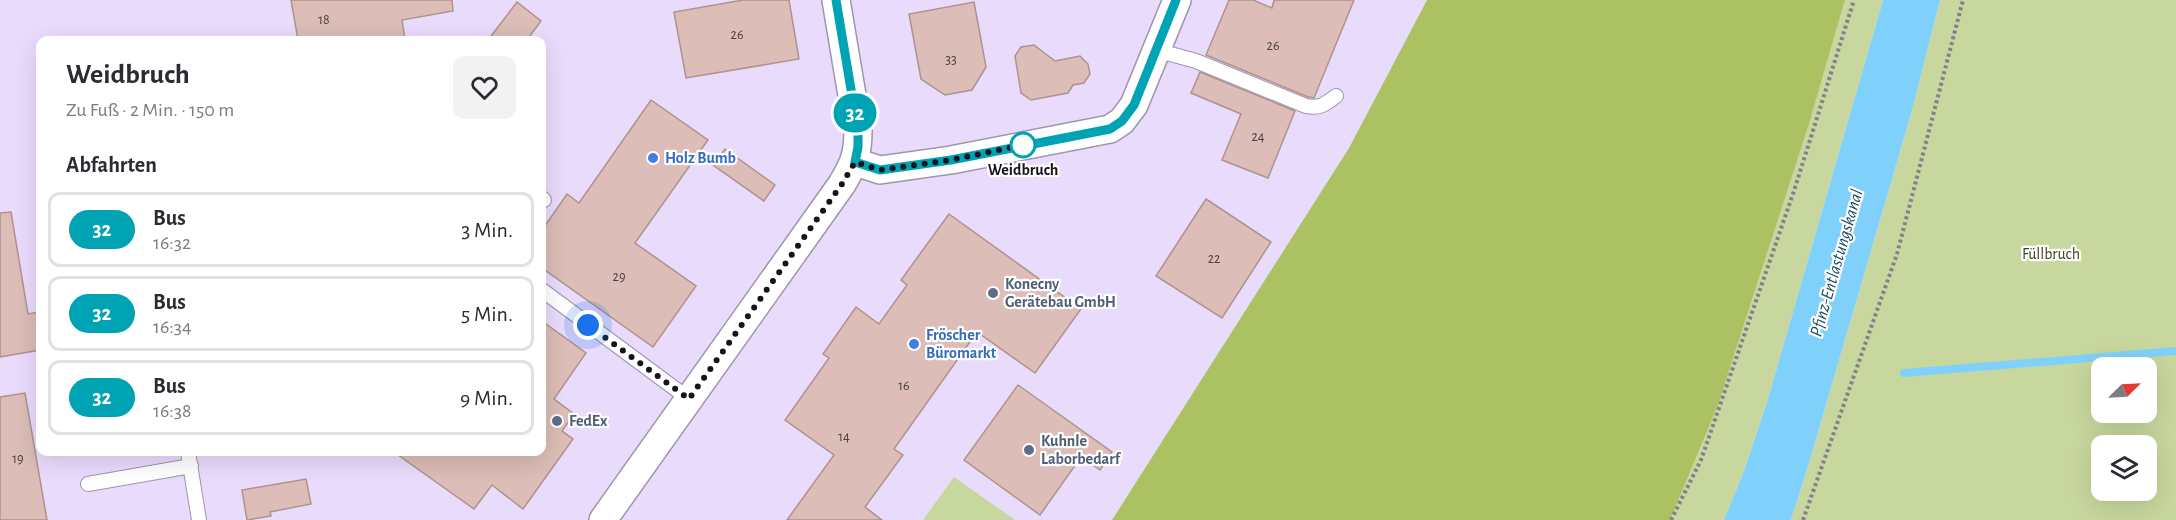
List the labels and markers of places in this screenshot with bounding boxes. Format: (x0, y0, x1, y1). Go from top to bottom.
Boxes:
marker: Weidbruch (1010, 132, 1036, 158)
place label: Holz Bumb (665, 150, 736, 166)
marker: Holz Bumb (646, 151, 660, 165)
place label: Weidbruch (988, 162, 1058, 178)
place label: Konecny Gerätebau GmbH (1005, 276, 1116, 310)
marker: Konecny Gerätebau GmbH (986, 286, 1000, 300)
place label: Fröscher Büromarkt (926, 327, 997, 361)
marker: Fröscher Büromarkt (907, 337, 921, 351)
place label: FedEx (569, 413, 608, 429)
marker: FedEx (550, 414, 564, 428)
place label: Kuhnle Laborbedarf (1041, 433, 1122, 467)
marker: Kuhnle Laborbedarf (1022, 443, 1036, 457)

